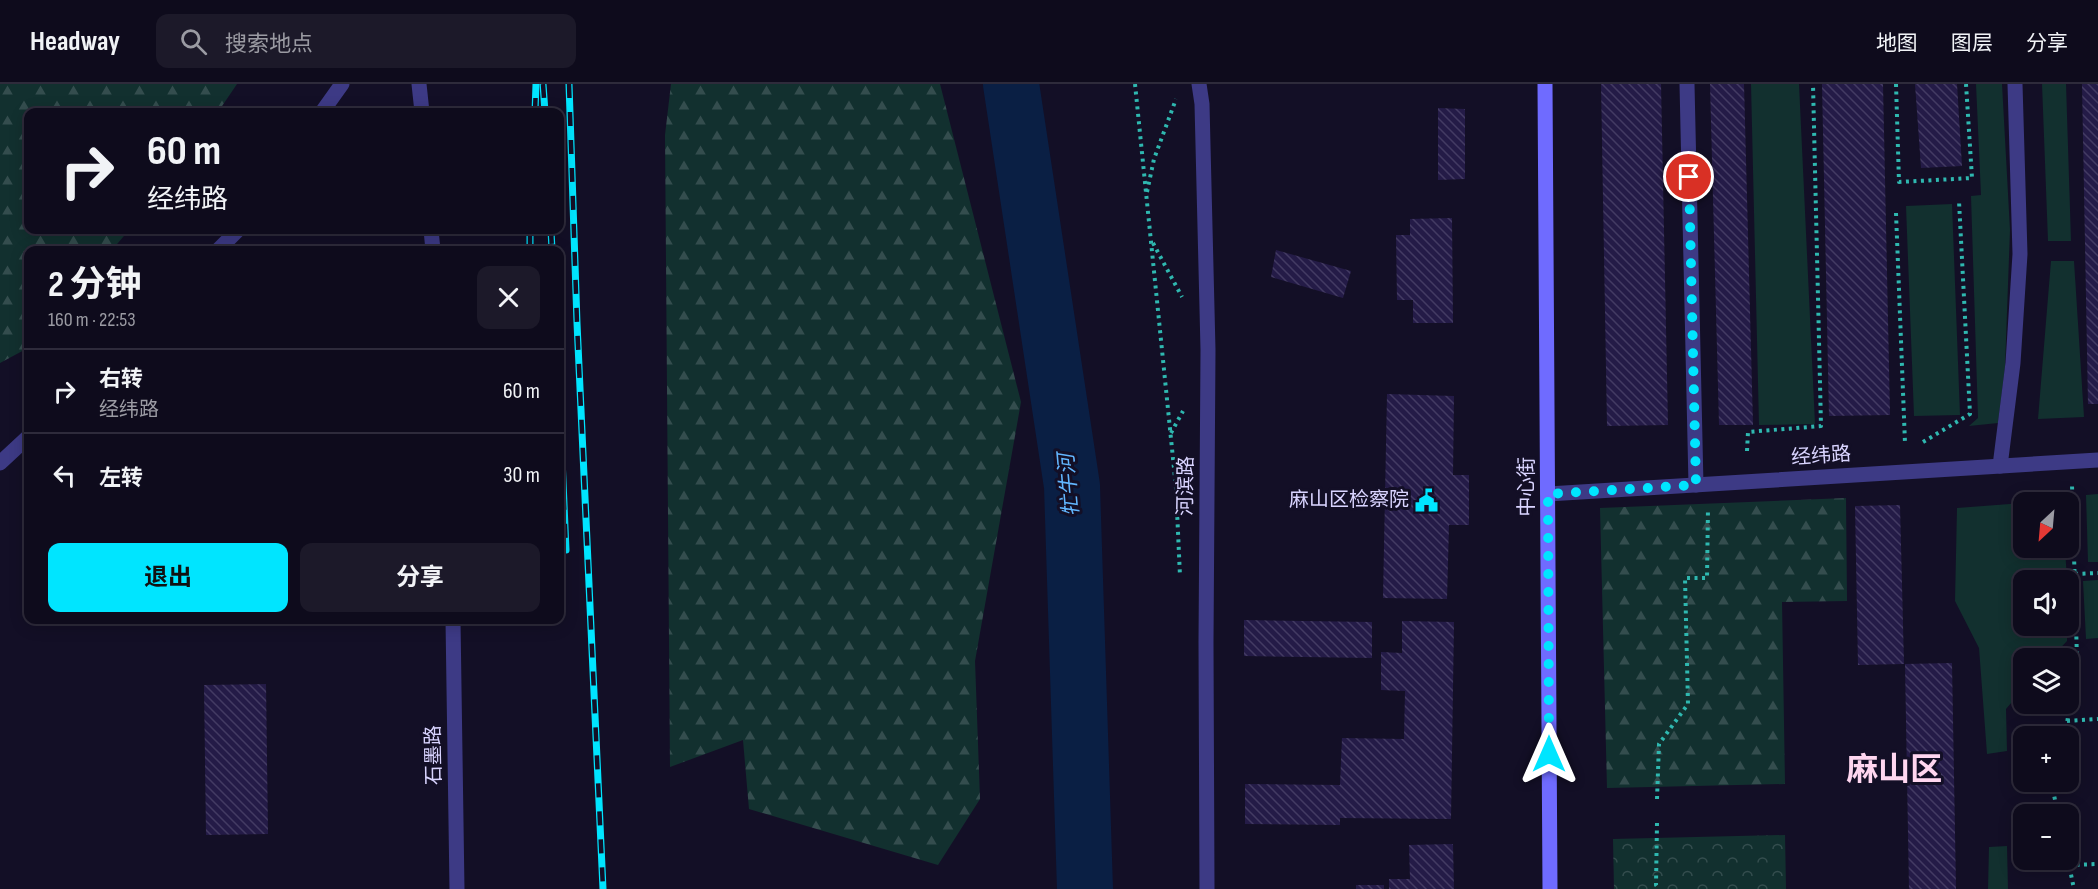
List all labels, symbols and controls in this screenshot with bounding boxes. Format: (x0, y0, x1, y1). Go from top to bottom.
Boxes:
search box (156, 14, 576, 68)
text: Headway (30, 25, 120, 58)
icon: search (177, 25, 210, 58)
text: 搜索地点 (225, 31, 313, 58)
text: 地图 (1876, 31, 1918, 56)
text: 图层 (1951, 31, 1993, 56)
text: 分享 (2026, 31, 2068, 56)
text: 60 m (147, 126, 221, 177)
icon: right (48, 132, 126, 210)
pin (1663, 151, 1714, 202)
icon: arrive (1672, 160, 1705, 193)
text: 经纬路 (147, 184, 228, 216)
text: 2 分钟 (48, 264, 141, 307)
button: close (477, 266, 540, 329)
text: 160 m · 22:53 (48, 308, 136, 332)
text: 右转 (99, 366, 143, 393)
icon: right (48, 375, 81, 408)
text: 60 m (503, 378, 540, 405)
text: 经纬路 (99, 398, 159, 422)
street label: 经纬路 (1790, 442, 1852, 470)
water label: 牤牛河 (1053, 449, 1084, 517)
street label: 河滨路 (1173, 456, 1199, 516)
street label: 中心街 (1515, 457, 1539, 517)
icon: left (48, 459, 81, 492)
text: 30 m (503, 462, 540, 489)
text: 左转 (99, 465, 143, 492)
public building icon: 麻山区检察院 (1414, 487, 1440, 513)
place label: 麻山区检察院 (1289, 488, 1409, 512)
north arrow (2013, 492, 2079, 558)
map controls (2013, 492, 2079, 870)
button: 退出 (48, 543, 288, 612)
button: 分享 (300, 543, 540, 612)
button: sound (2013, 570, 2079, 636)
button: layers (2013, 648, 2079, 714)
position arrow (1517, 722, 1581, 786)
street label: 石墨路 (421, 725, 447, 785)
button: + (2013, 726, 2079, 792)
district label: 麻山区 (1846, 751, 1942, 790)
button: − (2013, 804, 2079, 870)

